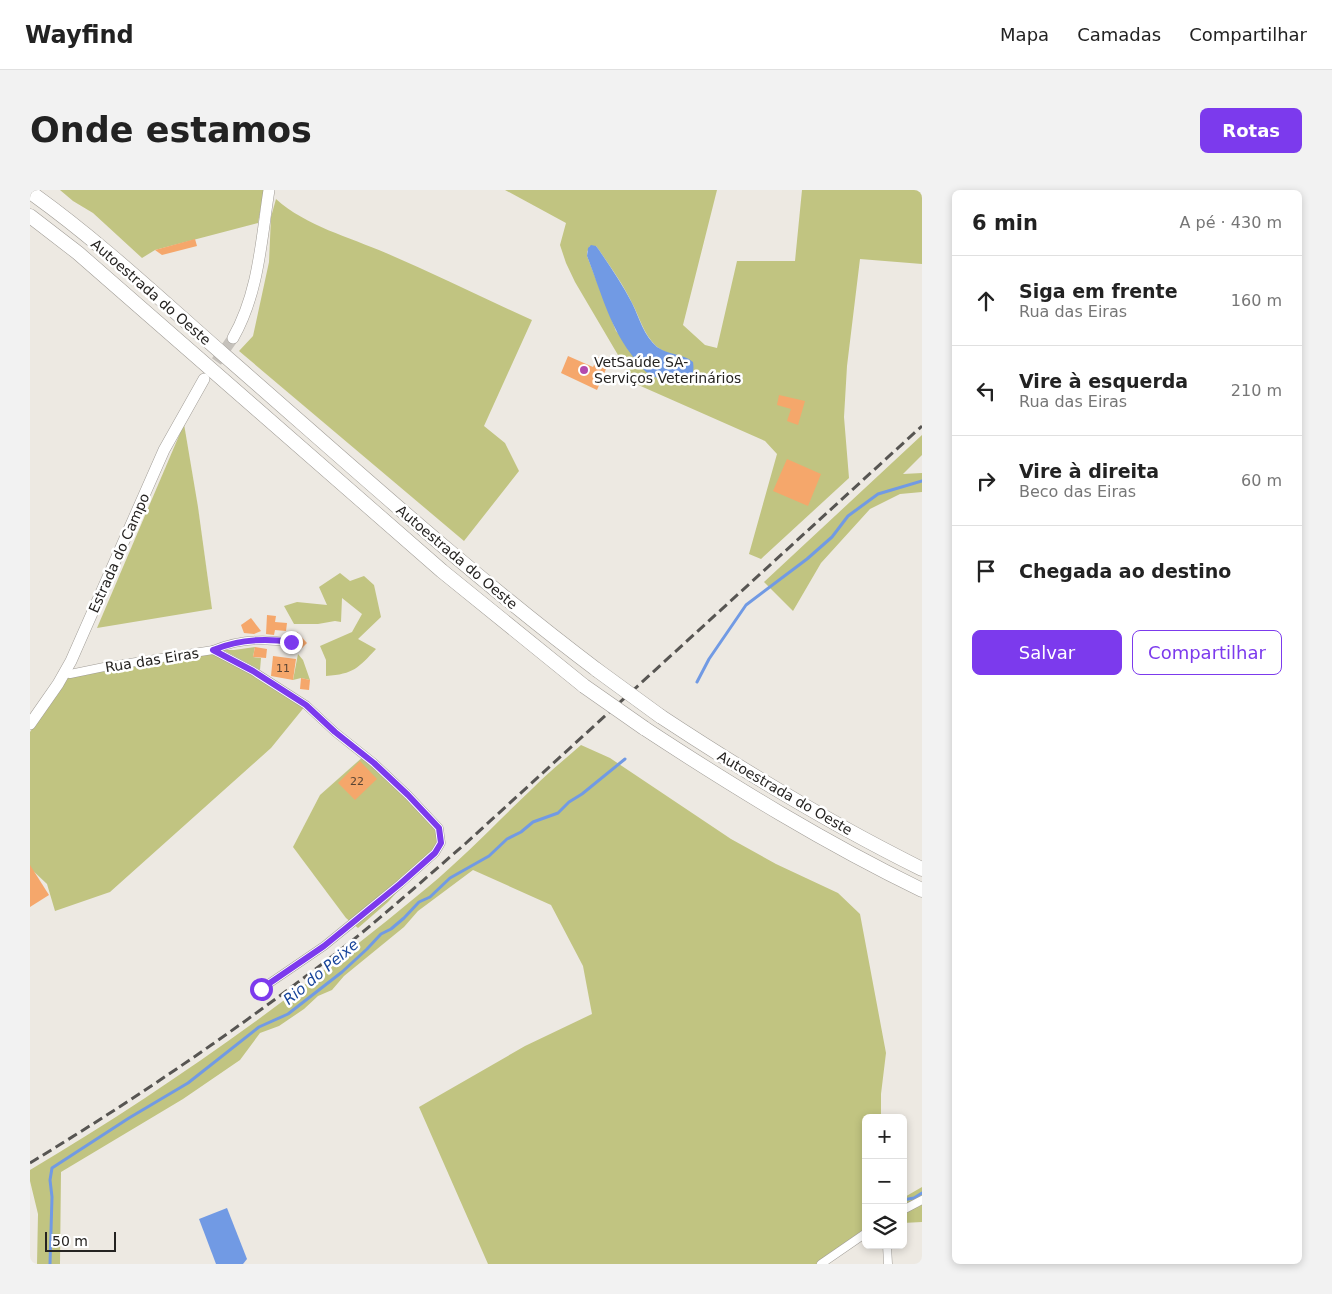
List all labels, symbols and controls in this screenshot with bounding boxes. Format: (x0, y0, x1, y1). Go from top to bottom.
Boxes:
text: Wayfind (25, 21, 134, 49)
text: Mapa (1000, 24, 1049, 45)
text: Camadas (1077, 24, 1161, 45)
text: Compartilhar (1189, 24, 1307, 45)
button: Rotas (1200, 108, 1302, 153)
text: Onde estamos (30, 110, 312, 150)
text: 6 min (972, 211, 1038, 235)
text: A pé · 430 m (1180, 213, 1282, 232)
street label: Autoestrada do Oeste (88, 236, 214, 348)
text: Siga em frente (1019, 280, 1178, 302)
icon: ahead (972, 287, 1000, 315)
text: 160 m (1231, 291, 1282, 310)
text: Rua das Eiras (1019, 302, 1127, 321)
place label: VetSaúde SA- Serviços Veterinários (594, 354, 741, 386)
marker: VetSaúde SA- Serviços Veterinários (578, 364, 590, 376)
text: Vire à esquerda (1019, 370, 1188, 392)
icon: left (972, 377, 1000, 405)
text: 210 m (1231, 381, 1282, 400)
text: Rua das Eiras (1019, 392, 1127, 411)
text: Vire à direita (1019, 460, 1159, 482)
icon: right (972, 467, 1000, 495)
text: 60 m (1241, 471, 1282, 490)
text: Beco das Eiras (1019, 482, 1136, 501)
street label: Estrada do Campo (85, 491, 153, 615)
street label: Autoestrada do Oeste (393, 502, 521, 612)
icon: arrive (972, 557, 1000, 585)
text: Chegada ao destino (1019, 560, 1231, 582)
button: Salvar (972, 630, 1122, 675)
button: Compartilhar (1132, 630, 1282, 675)
route end (280, 631, 303, 654)
street label: Rua das Eiras (104, 645, 200, 675)
house number: 11 (276, 662, 290, 675)
street label: Autoestrada do Oeste (715, 748, 855, 838)
house number: 22 (350, 775, 364, 788)
water label: Rio do Peixe (280, 935, 362, 1009)
route start (250, 978, 273, 1001)
map controls (862, 1114, 907, 1249)
button: + (862, 1114, 907, 1159)
button: − (862, 1159, 907, 1204)
button: layers (862, 1204, 907, 1249)
scale bar (45, 1229, 116, 1252)
text: 50 m (52, 1233, 88, 1249)

